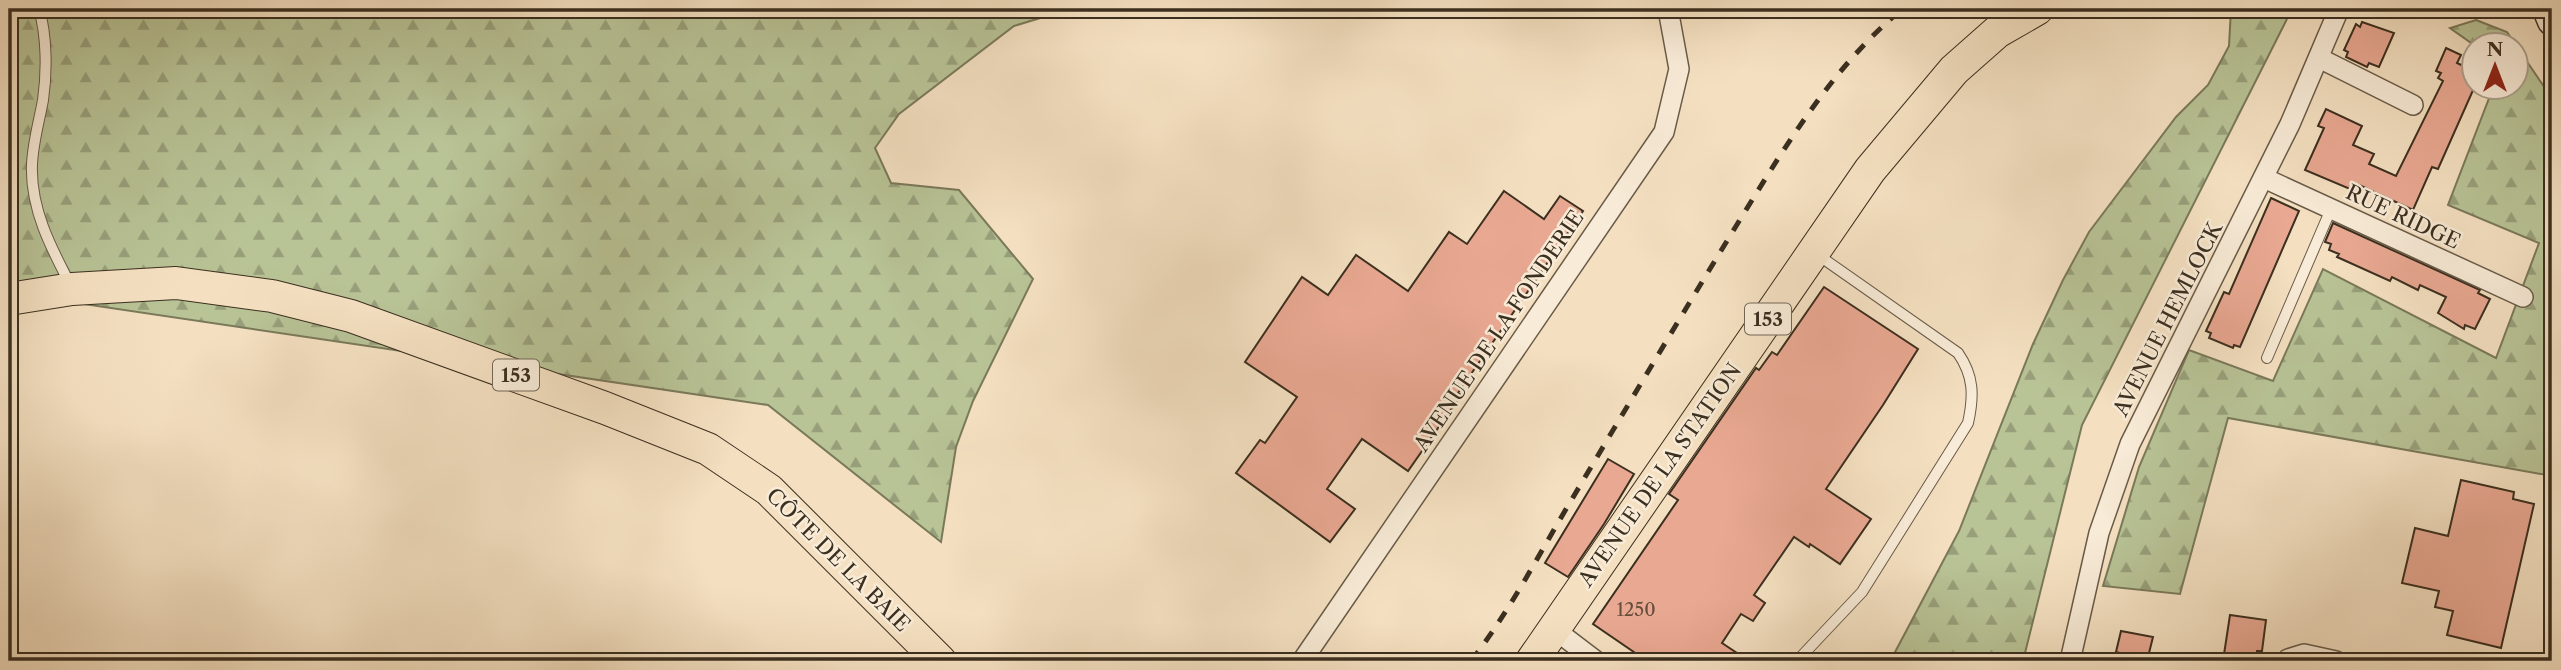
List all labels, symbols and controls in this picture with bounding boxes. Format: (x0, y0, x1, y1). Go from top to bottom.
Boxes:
north arrow (2460, 32, 2530, 102)
text: N (2487, 38, 2503, 61)
street label: RUE RIDGE (2342, 179, 2464, 254)
street label: AVENUE DE LA FONDERIE (1408, 205, 1589, 457)
street label: AVENUE HEMLOCK (2107, 217, 2228, 421)
road number: 153 (1745, 304, 1791, 334)
street label: AVENUE DE LA STATION (1572, 358, 1746, 592)
road number: 153 (493, 360, 539, 390)
street label: CÔTE DE LA BAIE (761, 483, 915, 637)
house number: 1250 (1616, 599, 1656, 621)

